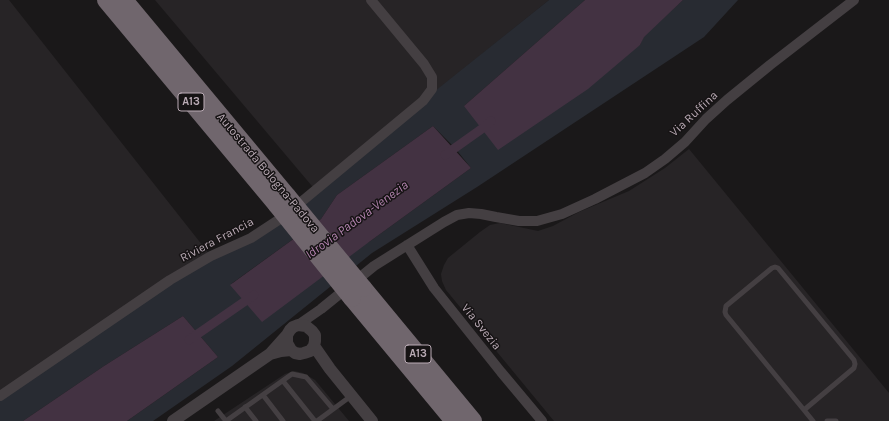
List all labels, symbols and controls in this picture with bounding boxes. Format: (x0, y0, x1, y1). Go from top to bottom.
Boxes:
street label: Via Ruffina (667, 88, 721, 140)
road number: A13 (178, 93, 204, 111)
street label: Autostrada Bologna-Padova (214, 110, 322, 236)
water label: Idrovia Padova-Venezia (302, 177, 412, 263)
street label: Riviera Francia (178, 215, 256, 265)
street label: Via Svezia (458, 301, 504, 353)
road number: A13 (405, 345, 431, 363)

